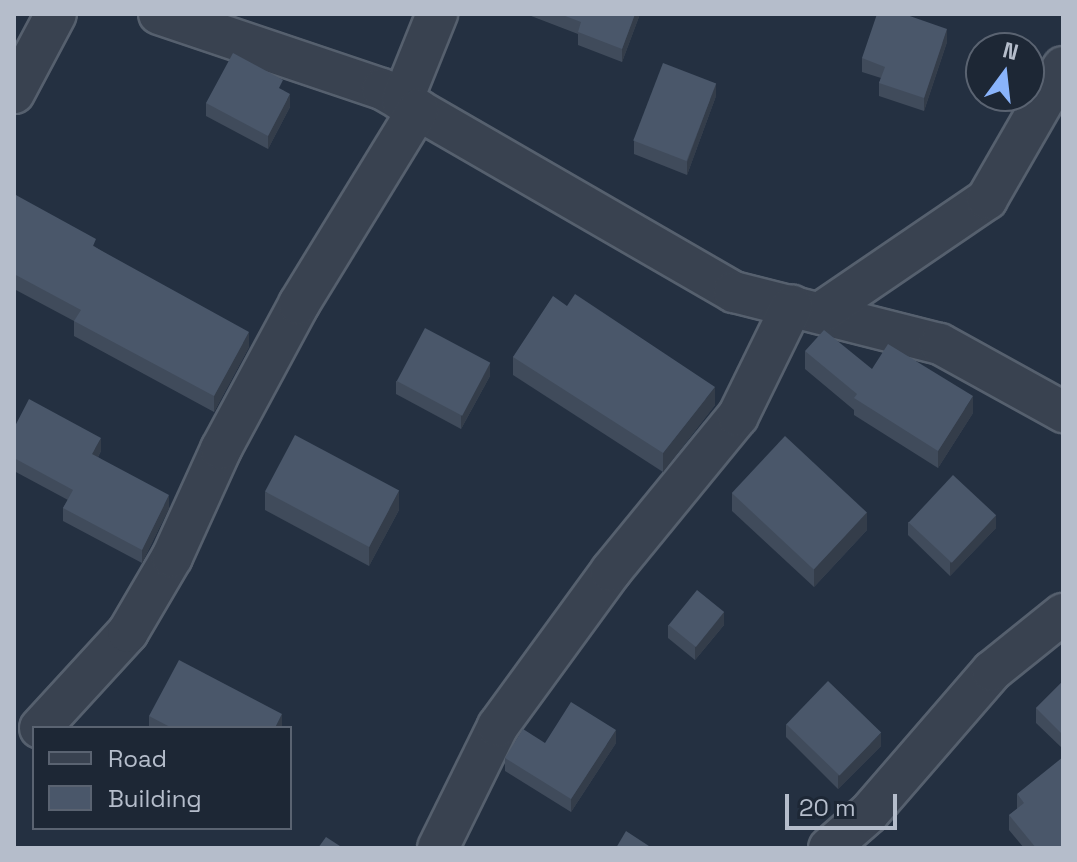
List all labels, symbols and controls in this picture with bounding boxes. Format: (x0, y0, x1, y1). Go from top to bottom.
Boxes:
north arrow (965, 32, 1045, 112)
text: N (1000, 35, 1021, 66)
legend (32, 726, 292, 830)
text: Road (108, 743, 167, 774)
scale bar (789, 778, 901, 828)
text: Building (108, 783, 202, 814)
text: 20 m (799, 792, 856, 823)

